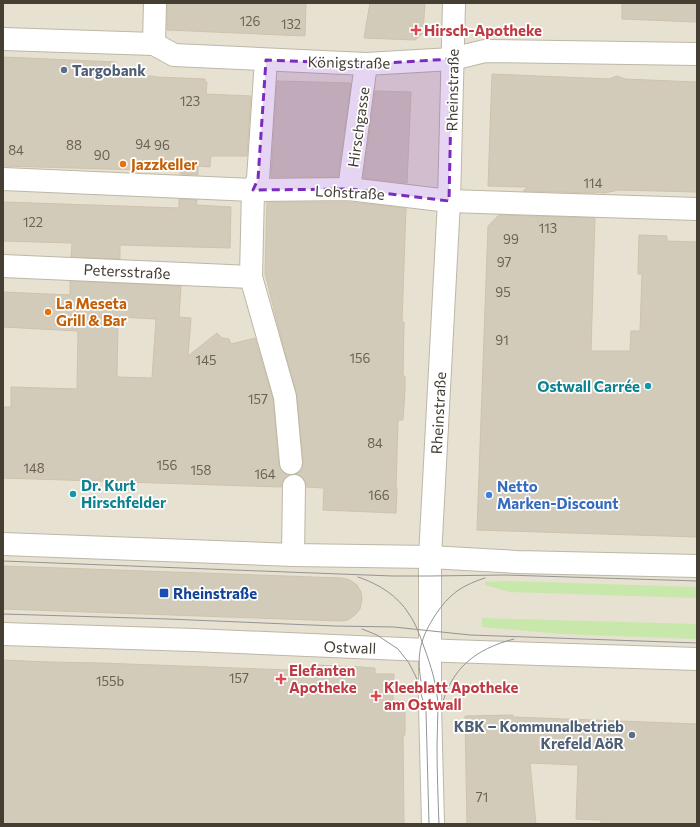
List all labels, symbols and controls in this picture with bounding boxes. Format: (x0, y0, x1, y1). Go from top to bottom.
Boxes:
house number: 126 (240, 13, 260, 29)
house number: 132 (281, 16, 301, 32)
place label: Hirsch-Apotheke (424, 21, 542, 39)
marker: Hirsch-Apotheke (411, 25, 421, 35)
street label: Rheinstraße (442, 48, 462, 131)
street label: Königstraße (307, 52, 391, 72)
place label: Targobank (72, 61, 146, 79)
marker: Targobank (59, 65, 69, 75)
street label: Hirschgasse (343, 86, 373, 168)
house number: 123 (180, 93, 200, 109)
house number: 94 (135, 136, 151, 152)
house number: 88 (66, 137, 82, 153)
house number: 96 (154, 137, 170, 153)
house number: 84 (8, 142, 24, 158)
house number: 90 (94, 147, 110, 163)
place label: Jazzkeller (131, 155, 198, 173)
marker: Jazzkeller (118, 159, 128, 169)
house number: 114 (584, 175, 603, 191)
street label: Lohstraße (315, 181, 385, 203)
house number: 122 (23, 214, 43, 230)
house number: 113 (539, 220, 557, 236)
house number: 99 (503, 231, 519, 247)
house number: 97 (497, 254, 511, 270)
street label: Petersstraße (83, 260, 171, 282)
house number: 95 (495, 284, 511, 300)
place label: La Meseta Grill & Bar (56, 294, 127, 329)
marker: La Meseta Grill & Bar (43, 307, 53, 317)
house number: 91 (495, 332, 509, 348)
house number: 156 (350, 350, 371, 366)
house number: 145 (196, 352, 216, 368)
street label: Rheinstraße (427, 371, 449, 455)
place label: Ostwall Carrée (537, 377, 640, 395)
marker: Ostwall Carrée (643, 381, 653, 391)
house number: 157 (248, 391, 268, 407)
house number: 84 (367, 435, 383, 451)
house number: 156 (157, 457, 178, 473)
house number: 148 (23, 460, 45, 476)
house number: 158 (191, 462, 212, 478)
house number: 164 (254, 466, 276, 482)
place label: Dr. Kurt Hirschfelder (81, 476, 166, 511)
place label: Netto Marken-Discount (497, 477, 619, 512)
house number: 166 (368, 487, 390, 503)
marker: Dr. Kurt Hirschfelder (68, 489, 78, 499)
marker: Netto Marken-Discount (484, 490, 494, 500)
place label: Rheinstraße (173, 584, 257, 602)
marker: Rheinstraße (158, 587, 170, 599)
street label: Ostwall (323, 637, 377, 657)
place label: Elefanten Apotheke (289, 661, 357, 696)
house number: 157 (229, 670, 249, 686)
house number: 155b (96, 673, 124, 689)
marker: Elefanten Apotheke (276, 674, 286, 684)
place label: Kleeblatt Apotheke am Ostwall (384, 678, 518, 713)
marker: Kleeblatt Apotheke am Ostwall (371, 691, 381, 701)
place label: KBK – Kommunalbetrieb Krefeld AöR (454, 717, 625, 752)
marker: KBK – Kommunalbetrieb Krefeld AöR (627, 730, 637, 740)
house number: 71 (476, 789, 488, 805)

